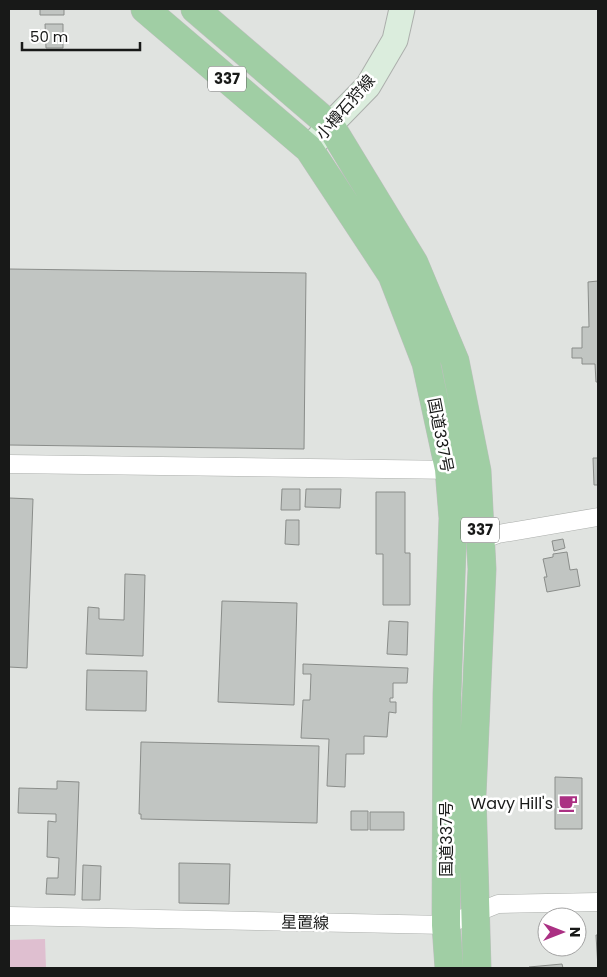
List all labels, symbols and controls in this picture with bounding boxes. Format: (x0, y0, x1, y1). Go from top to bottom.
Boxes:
scale bar (22, 20, 140, 52)
text: 50 m (30, 26, 68, 47)
road number: 337 (208, 66, 246, 92)
street label: 小樽石狩線 (310, 70, 380, 145)
street label: 国道337号 (422, 396, 459, 474)
road number: 337 (461, 518, 499, 542)
place label: Wavy Hill's (471, 792, 553, 815)
cafe icon: Wavy Hill's (557, 792, 579, 814)
street label: 国道337号 (435, 801, 458, 877)
north arrow (537, 907, 587, 957)
street label: 星置線 (281, 911, 329, 934)
text: N (565, 927, 585, 937)

